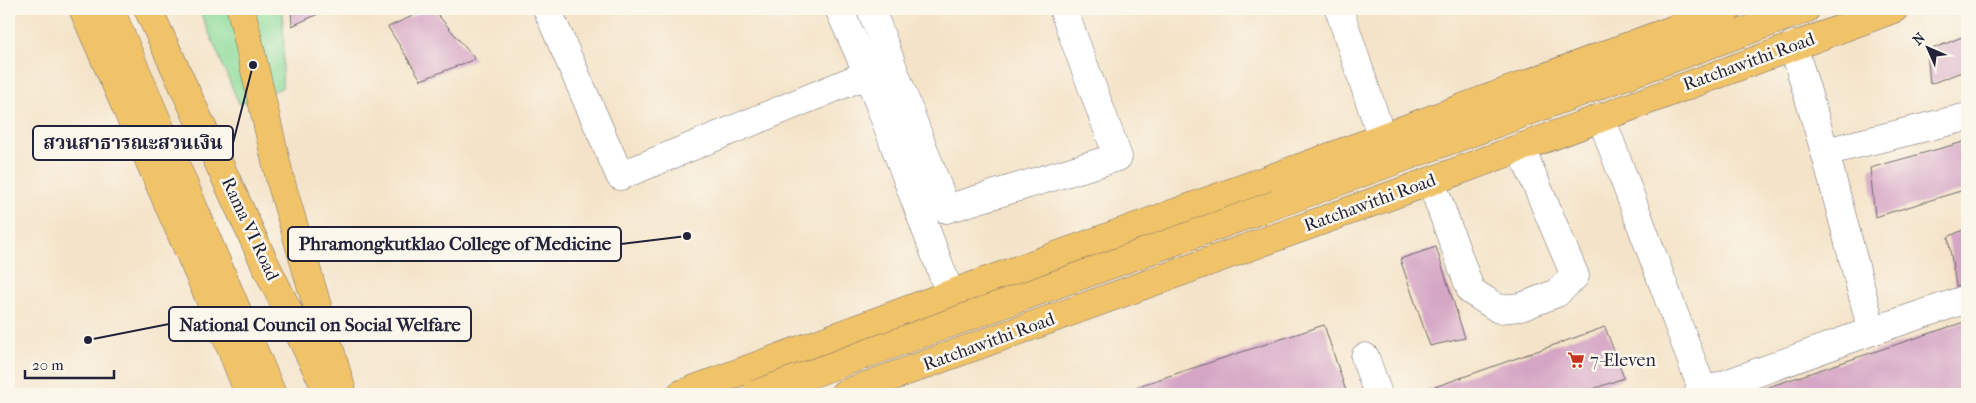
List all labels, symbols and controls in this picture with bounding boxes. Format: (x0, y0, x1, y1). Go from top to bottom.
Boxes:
north arrow (1904, 22, 1954, 72)
street label: Ratchawithi Road (1680, 28, 1818, 96)
text: N (1909, 29, 1929, 49)
callout: สวนสาธารณะสวนเงิน (33, 126, 233, 160)
text: สวนสาธารณะสวนเงิน (43, 132, 223, 154)
street label: Ratchawithi Road (1301, 169, 1439, 237)
street label: Rama VI Road (217, 174, 283, 284)
callout: Phramongkutklao College of Medicine (288, 227, 621, 261)
text: Phramongkutklao College of Medicine (299, 233, 612, 255)
callout: National Council on Social Welfare (169, 307, 471, 341)
street label: Ratchawithi Road (920, 308, 1058, 376)
text: National Council on Social Welfare (179, 314, 461, 336)
scale bar (25, 348, 114, 380)
supermarket icon: 7-Eleven (1566, 350, 1586, 370)
place label: 7-Eleven (1590, 350, 1656, 371)
text: 20 m (32, 356, 64, 374)

